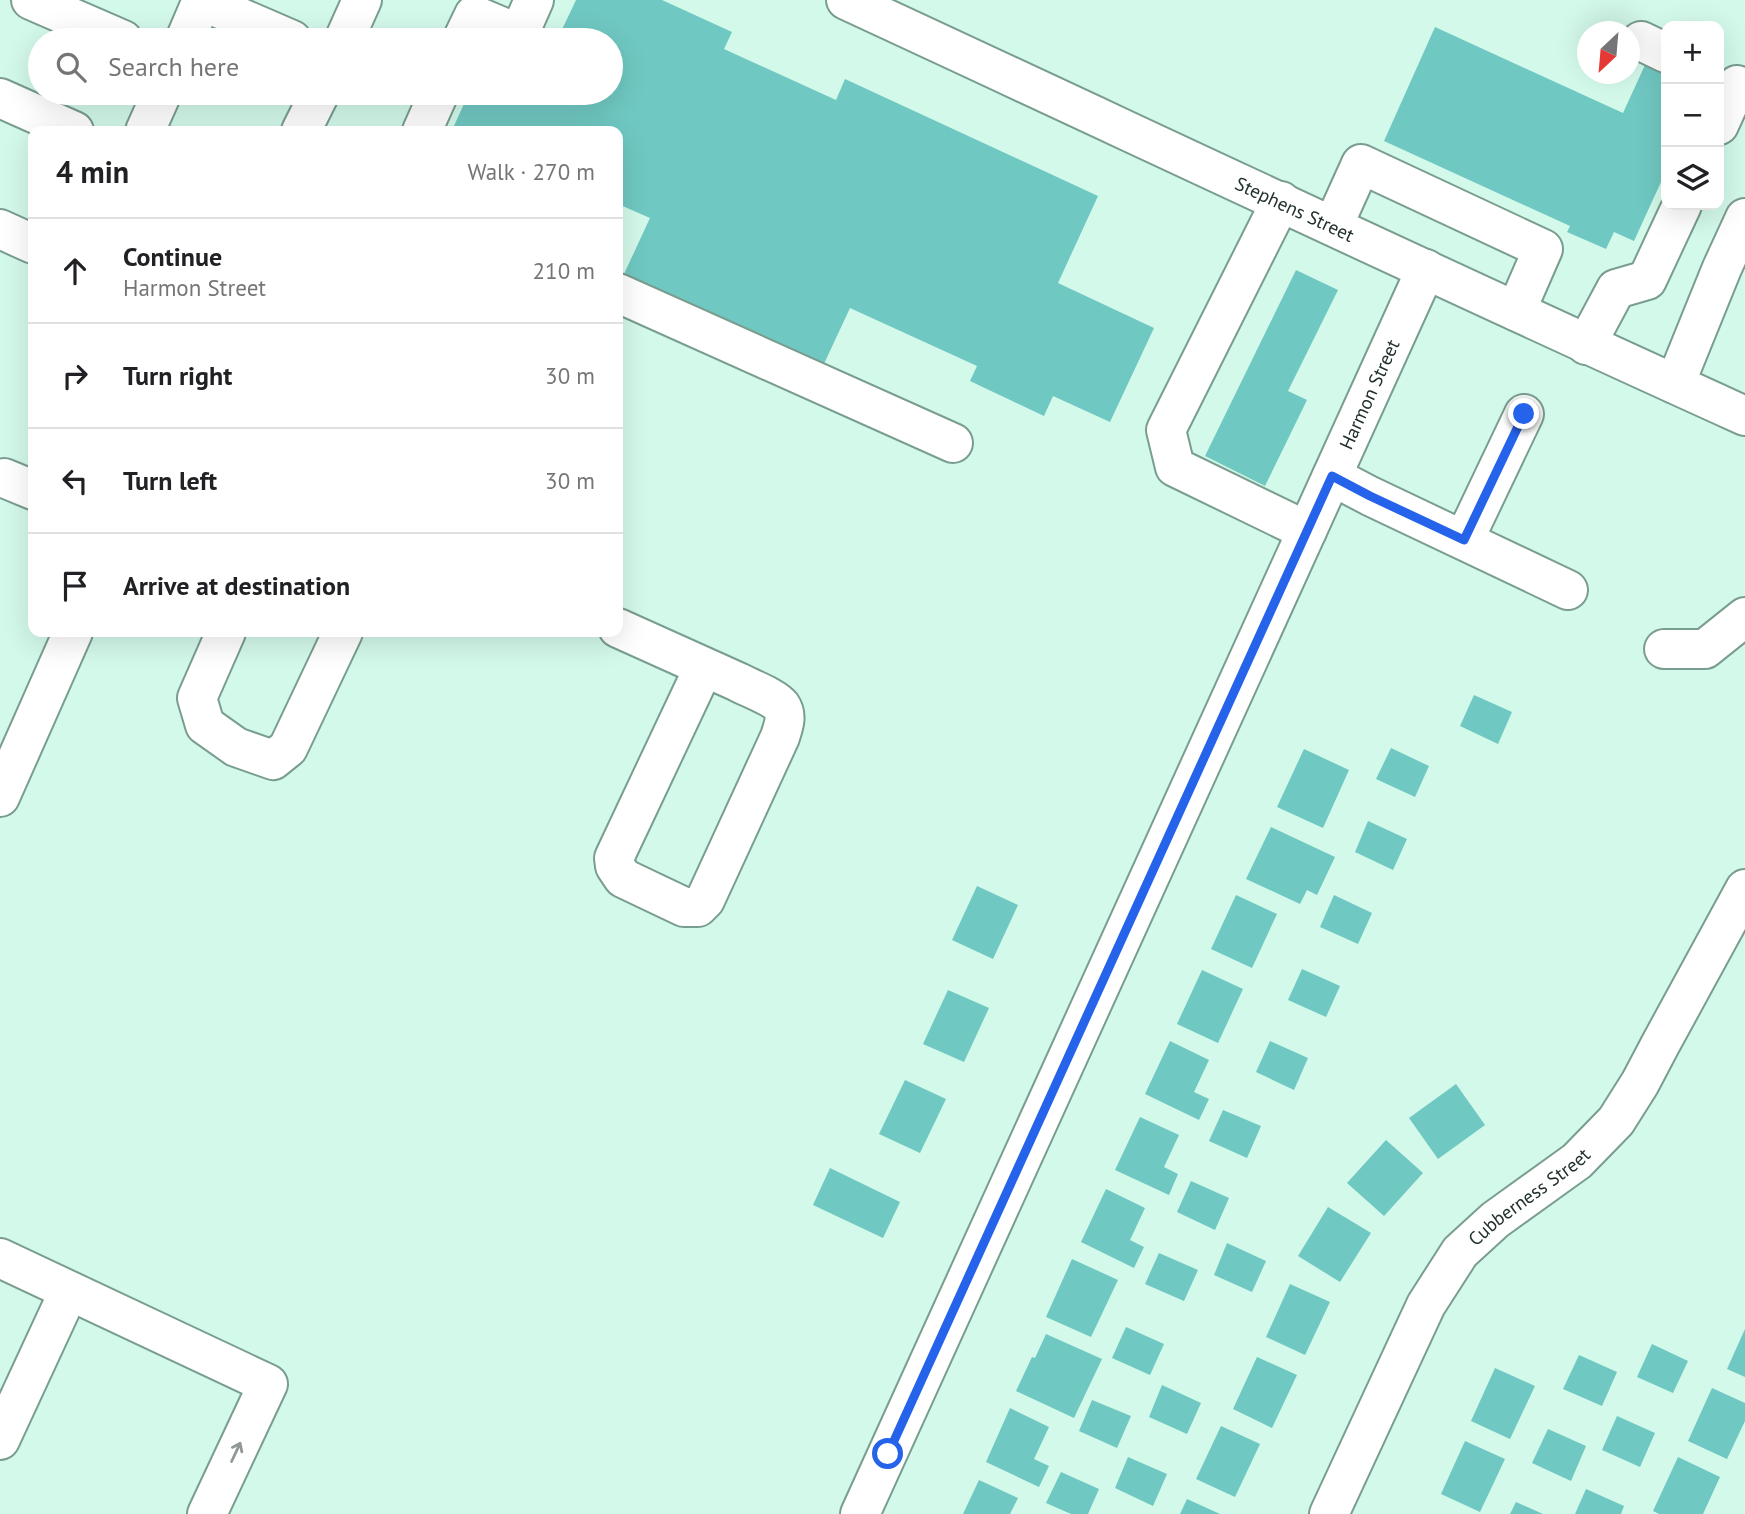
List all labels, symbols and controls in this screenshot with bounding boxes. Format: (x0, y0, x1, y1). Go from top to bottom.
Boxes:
north arrow (1577, 21, 1640, 84)
map controls (1661, 21, 1724, 210)
button: + (1661, 21, 1724, 84)
search box (28, 28, 623, 105)
icon: search (52, 48, 90, 86)
text: Search here (108, 50, 239, 83)
button: − (1661, 84, 1724, 147)
button: layers (1661, 147, 1724, 210)
text: 4 min (56, 152, 129, 191)
text: Walk · 270 m (468, 157, 595, 186)
street label: Stephens Street (1232, 171, 1359, 247)
text: Continue (123, 240, 222, 273)
icon: ahead (56, 252, 94, 290)
text: 210 m (533, 256, 595, 285)
text: Harmon Street (123, 273, 266, 302)
street label: Harmon Street (1334, 335, 1405, 453)
icon: right (56, 357, 94, 395)
text: Turn right (123, 359, 232, 392)
text: 30 m (545, 361, 595, 390)
route end (1508, 398, 1539, 429)
icon: left (56, 462, 94, 500)
text: Turn left (123, 464, 217, 497)
text: 30 m (545, 466, 595, 495)
icon: arrive (56, 567, 94, 605)
text: Arrive at destination (123, 569, 350, 602)
street label: Cubberness Street (1463, 1142, 1596, 1251)
route start (872, 1438, 903, 1469)
one-way arrow (230, 1442, 243, 1463)

